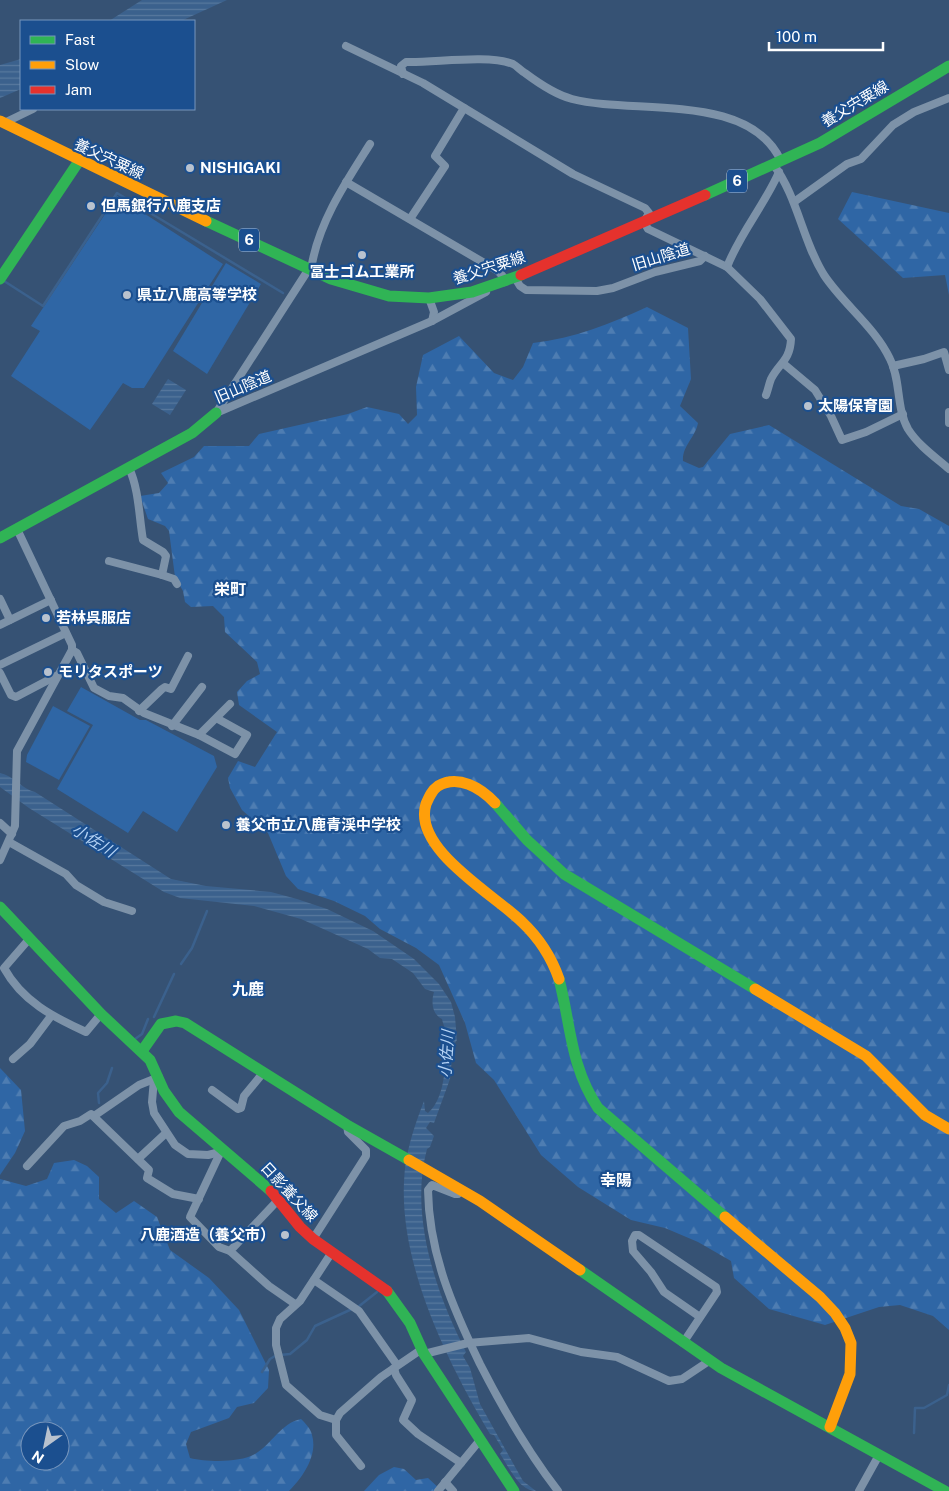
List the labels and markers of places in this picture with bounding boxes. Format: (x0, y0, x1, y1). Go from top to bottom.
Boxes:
place label: NISHIGAKI (200, 159, 281, 176)
marker: NISHIGAKI (184, 162, 196, 174)
place label: 但馬銀行八鹿支店 (101, 197, 221, 214)
marker: 但馬銀行八鹿支店 (85, 200, 97, 212)
marker: 冨士ゴム工業所 (356, 249, 368, 261)
place label: 冨士ゴム工業所 (309, 263, 415, 280)
place label: 県立八鹿高等学校 (137, 286, 257, 303)
marker: 県立八鹿高等学校 (121, 289, 133, 301)
place label: 太陽保育園 (818, 397, 893, 414)
marker: 太陽保育園 (802, 400, 814, 412)
place label: 若林呉服店 (56, 609, 131, 626)
marker: 若林呉服店 (40, 612, 52, 624)
place label: モリタスポーツ (58, 663, 163, 680)
marker: モリタスポーツ (42, 666, 54, 678)
place label: 養父市立八鹿青渓中学校 (236, 816, 401, 833)
marker: 養父市立八鹿青渓中学校 (220, 819, 232, 831)
place label: 八鹿酒造（養父市） (140, 1226, 275, 1243)
marker: 八鹿酒造（養父市） (279, 1229, 291, 1241)

